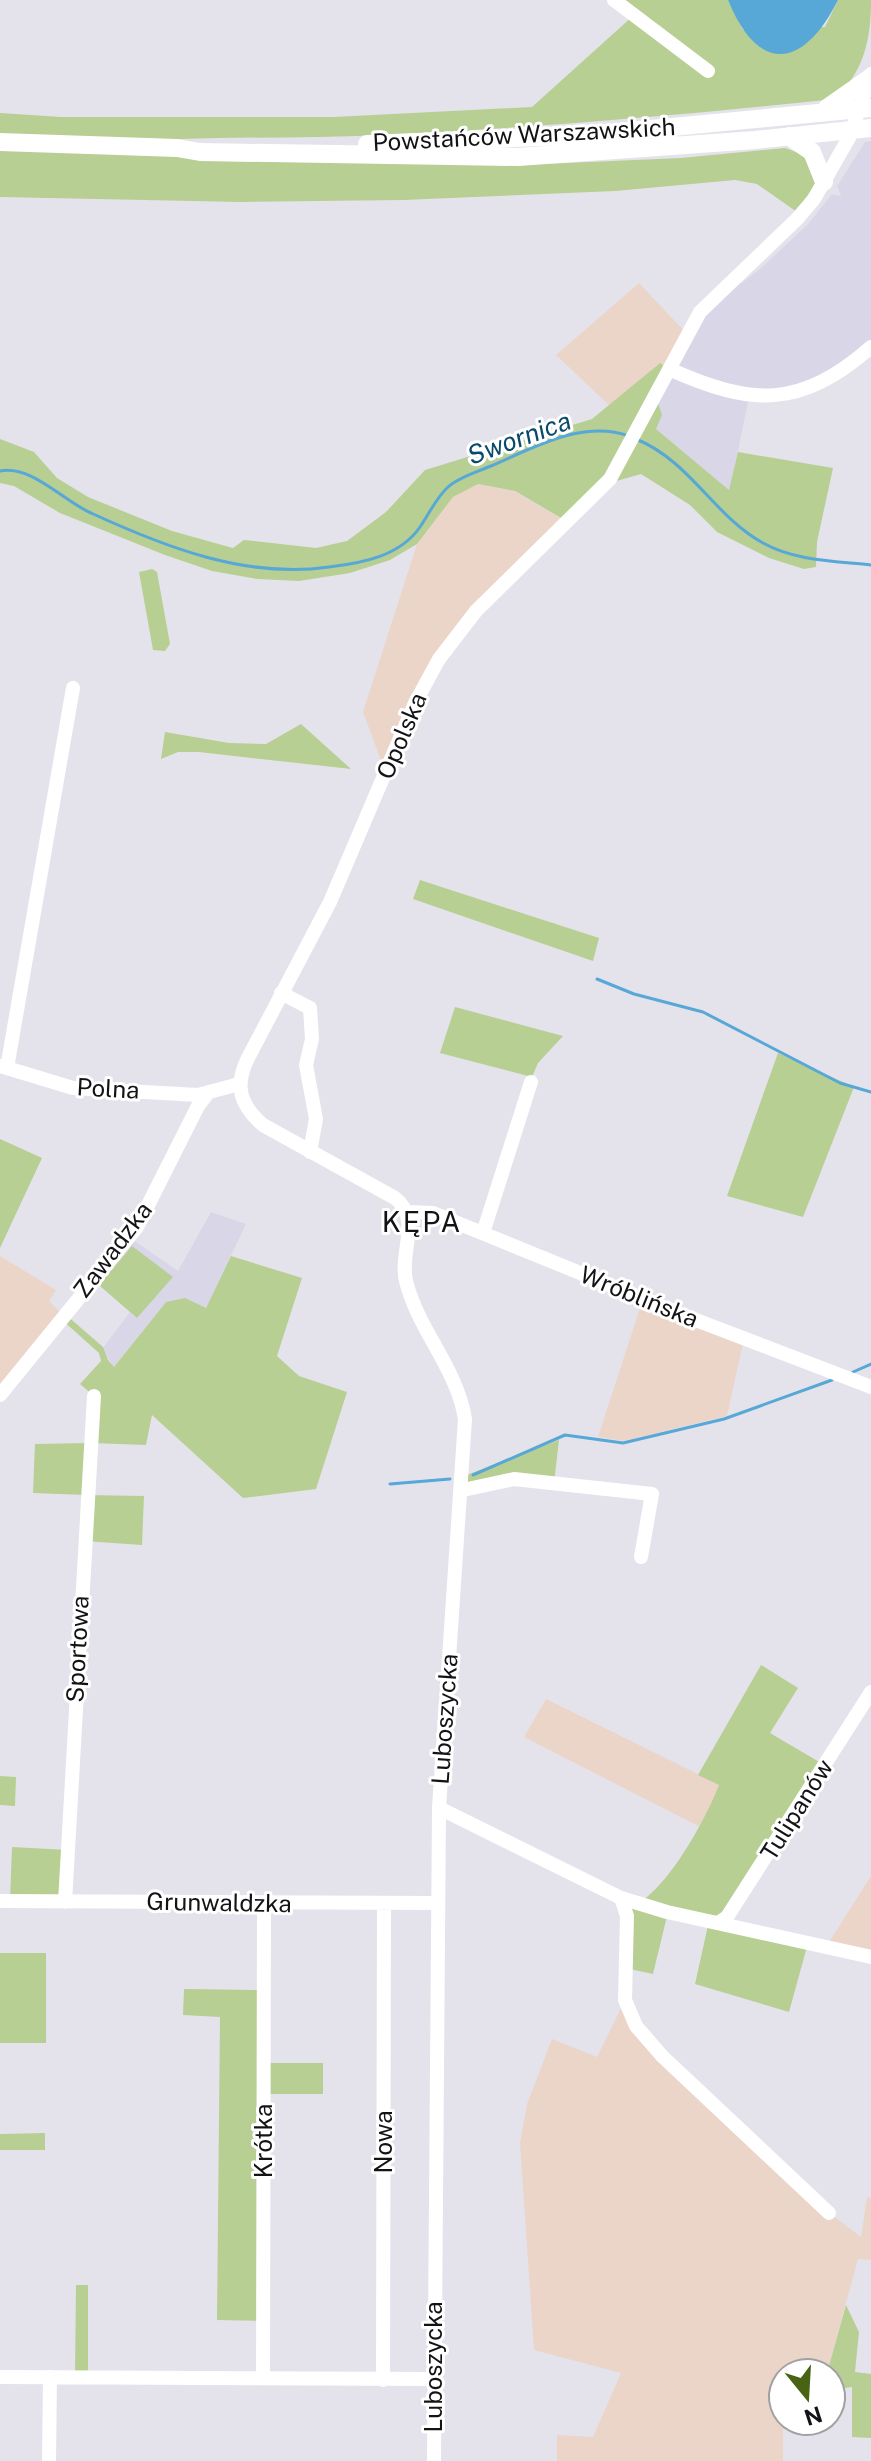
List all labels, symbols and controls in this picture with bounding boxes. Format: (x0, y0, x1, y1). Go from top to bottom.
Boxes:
street label: Powstańców Warszawskich (372, 112, 676, 156)
water label: Swornica (463, 404, 575, 471)
street label: Opolska (370, 688, 432, 783)
street label: Polna (76, 1072, 140, 1104)
street label: Zawadzka (67, 1196, 157, 1303)
district label: KĘPA (382, 1205, 462, 1238)
street label: Wróblińska (576, 1260, 703, 1333)
street label: Sportowa (60, 1595, 94, 1703)
street label: Luboszycka (425, 1653, 463, 1785)
street label: Tulipanów (754, 1754, 838, 1865)
street label: Grunwaldzka (146, 1887, 292, 1917)
street label: Krótka (249, 2104, 277, 2178)
street label: Nowa (369, 2110, 397, 2174)
street label: Luboszycka (419, 2301, 447, 2433)
north arrow (767, 2357, 847, 2437)
text: N (801, 2401, 825, 2431)

